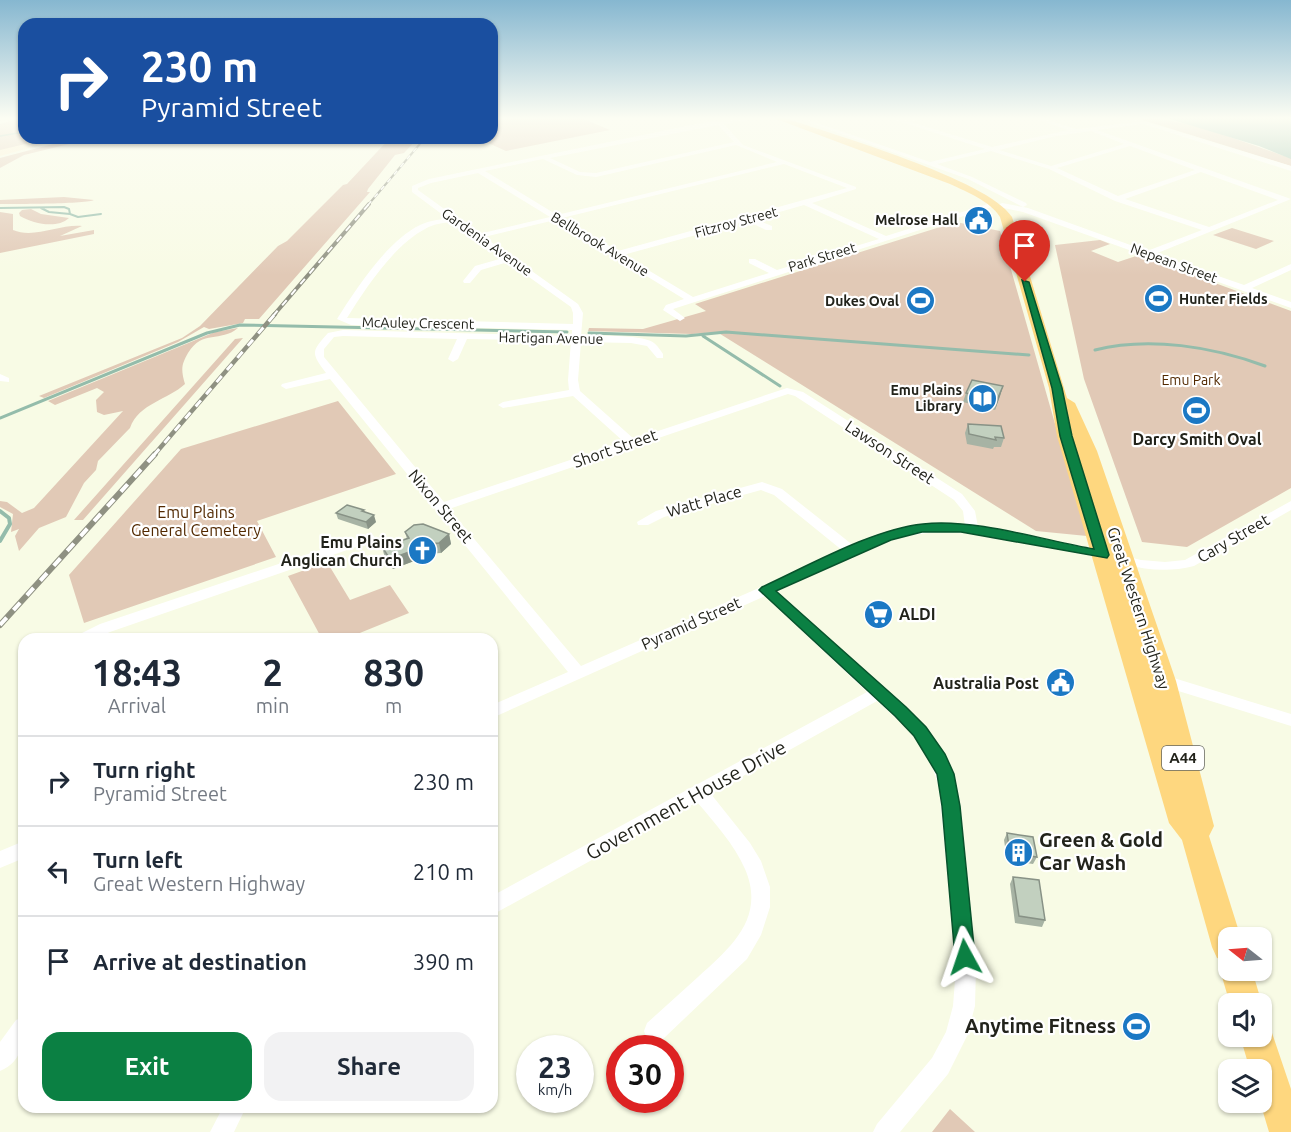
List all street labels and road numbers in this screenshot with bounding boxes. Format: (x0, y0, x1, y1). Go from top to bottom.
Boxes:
street label: Fitzroy Street (693, 203, 780, 241)
street label: Gardenia Avenue (439, 205, 535, 279)
street label: Bellbrook Avenue (548, 208, 652, 280)
street label: Park Street (786, 239, 858, 275)
street label: Nepean Street (1128, 240, 1220, 286)
street label: McAuley Crescent (362, 314, 475, 332)
street label: Hartigan Avenue (498, 329, 604, 347)
street label: Lawson Street (842, 417, 939, 488)
street label: Short Street (571, 425, 660, 471)
street label: Nixon Street (405, 466, 477, 547)
street label: Watt Place (664, 482, 744, 520)
street label: Cary Street (1194, 510, 1273, 566)
street label: Great Western Highway (1104, 525, 1174, 692)
street label: Pyramid Street (638, 593, 744, 653)
street label: Government House Drive (582, 735, 790, 864)
road number: A44 (1162, 746, 1204, 770)

